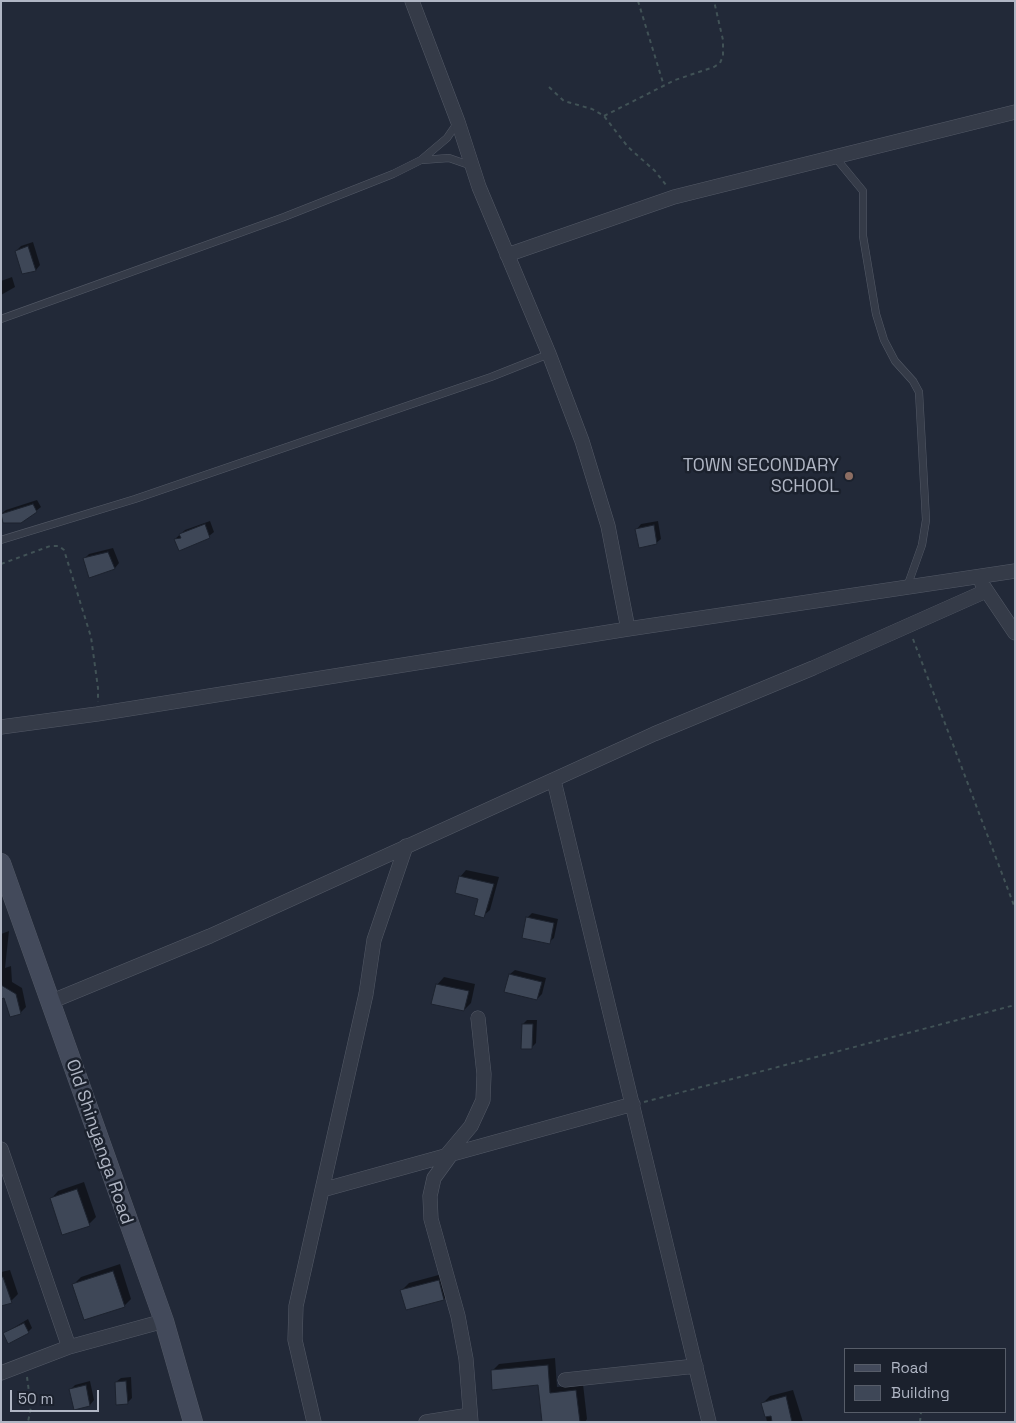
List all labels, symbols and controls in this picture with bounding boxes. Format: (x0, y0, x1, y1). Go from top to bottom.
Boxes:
place label: TOWN SECONDARY SCHOOL (683, 455, 839, 498)
marker: TOWN SECONDARY SCHOOL (843, 470, 855, 482)
street label: Old Shinyanga Road (61, 1057, 137, 1227)
legend (844, 1348, 1006, 1413)
text: Road (891, 1358, 928, 1377)
scale bar (12, 1380, 101, 1412)
text: Building (891, 1383, 950, 1402)
text: 50 m (18, 1389, 53, 1408)

